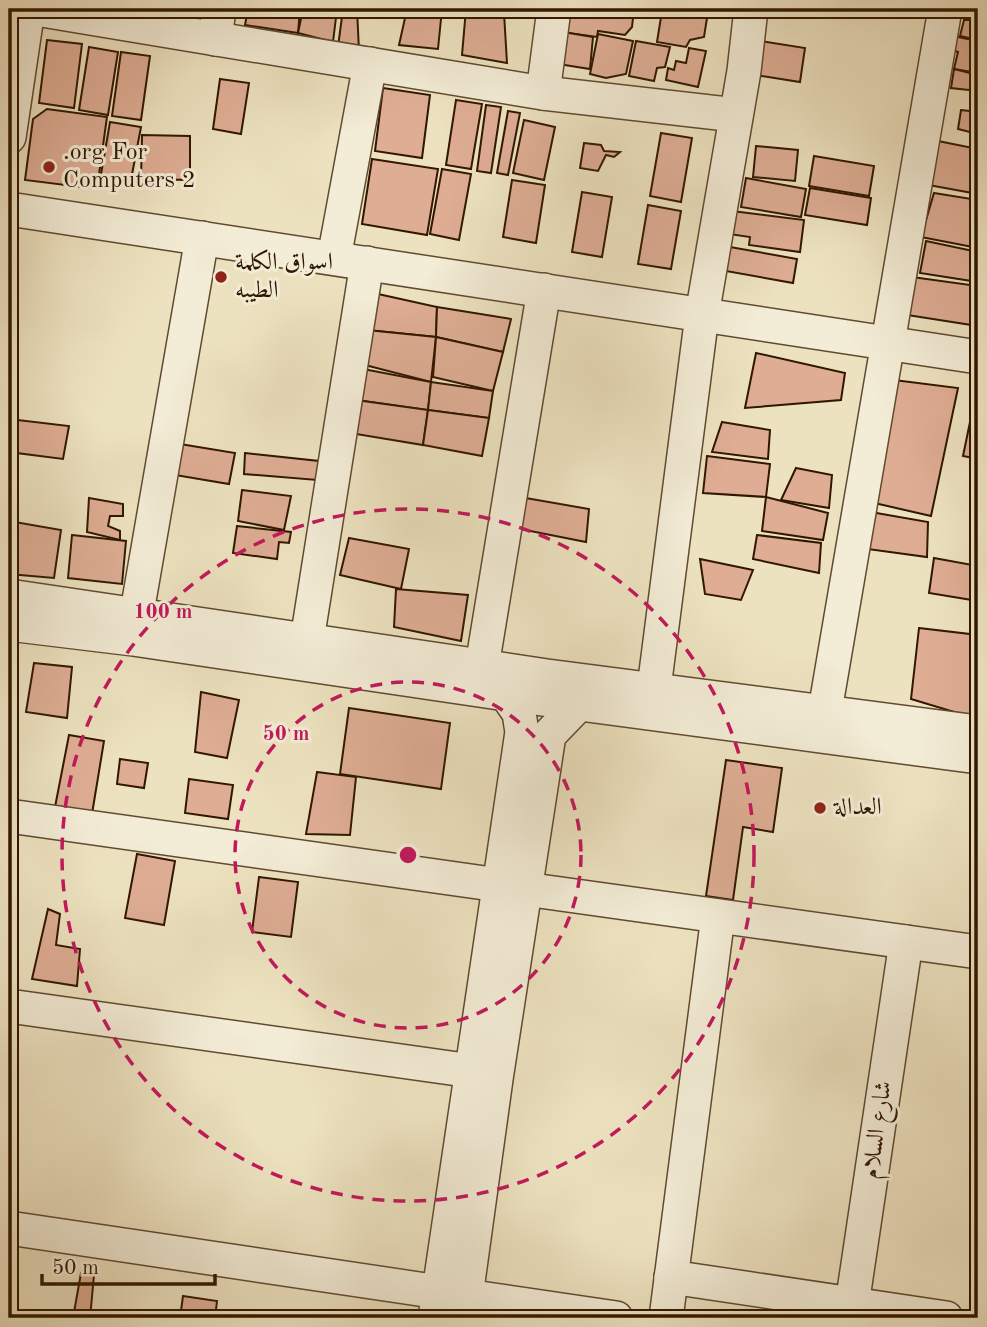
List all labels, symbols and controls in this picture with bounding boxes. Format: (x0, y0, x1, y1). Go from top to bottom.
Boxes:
place label: .org For Computers 2 (63, 141, 196, 193)
marker: .org For Computers 2 (41, 159, 57, 175)
place label: اسواق الكلمة الطيبه (235, 249, 333, 303)
marker: اسواق الكلمة الطيبه (213, 269, 229, 285)
text: 100 m (133, 602, 193, 623)
text: 50 m (262, 724, 310, 745)
place label: العدالة (833, 796, 882, 820)
marker: العدالة (812, 800, 828, 816)
centre of rings (396, 843, 420, 867)
street label: شارع السلام (859, 1079, 904, 1182)
scale bar (42, 1243, 215, 1287)
text: 50 m (52, 1258, 99, 1279)

